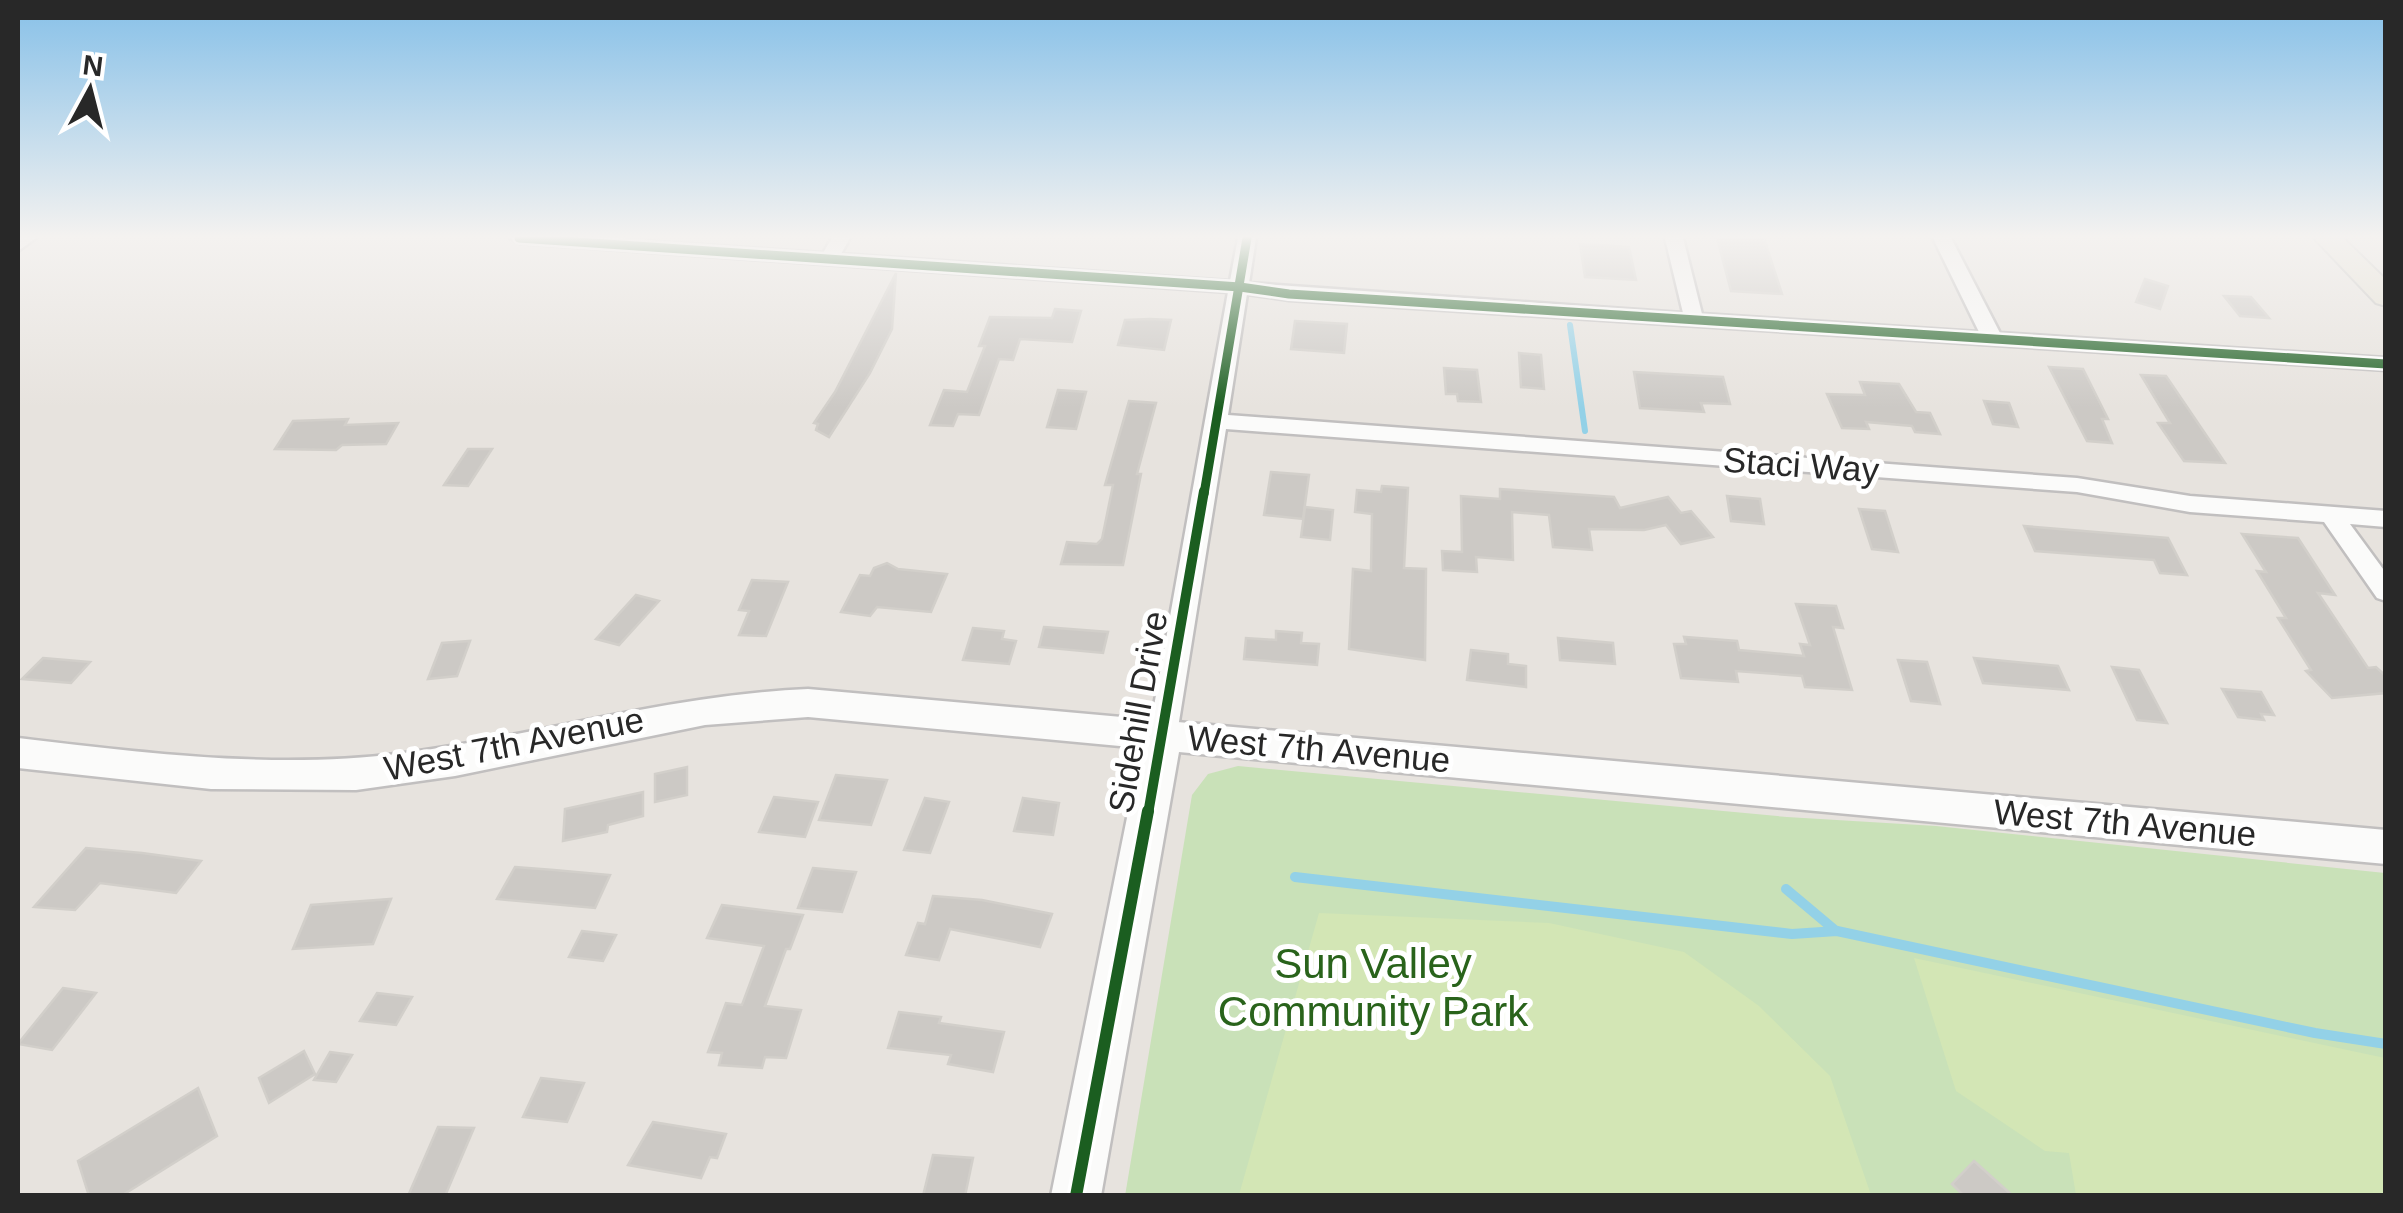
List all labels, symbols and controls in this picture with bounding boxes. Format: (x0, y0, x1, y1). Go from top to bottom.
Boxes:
north arrow (40, 40, 140, 140)
text: N (81, 49, 105, 82)
street label: Staci Way (1722, 440, 1881, 489)
street label: Sidehill Drive (1101, 608, 1174, 816)
street label: West 7th Avenue (381, 699, 647, 788)
street label: West 7th Avenue (1186, 718, 1452, 779)
street label: West 7th Avenue (1992, 792, 2258, 853)
park label: Sun Valley Community Park (1218, 940, 1529, 1035)

